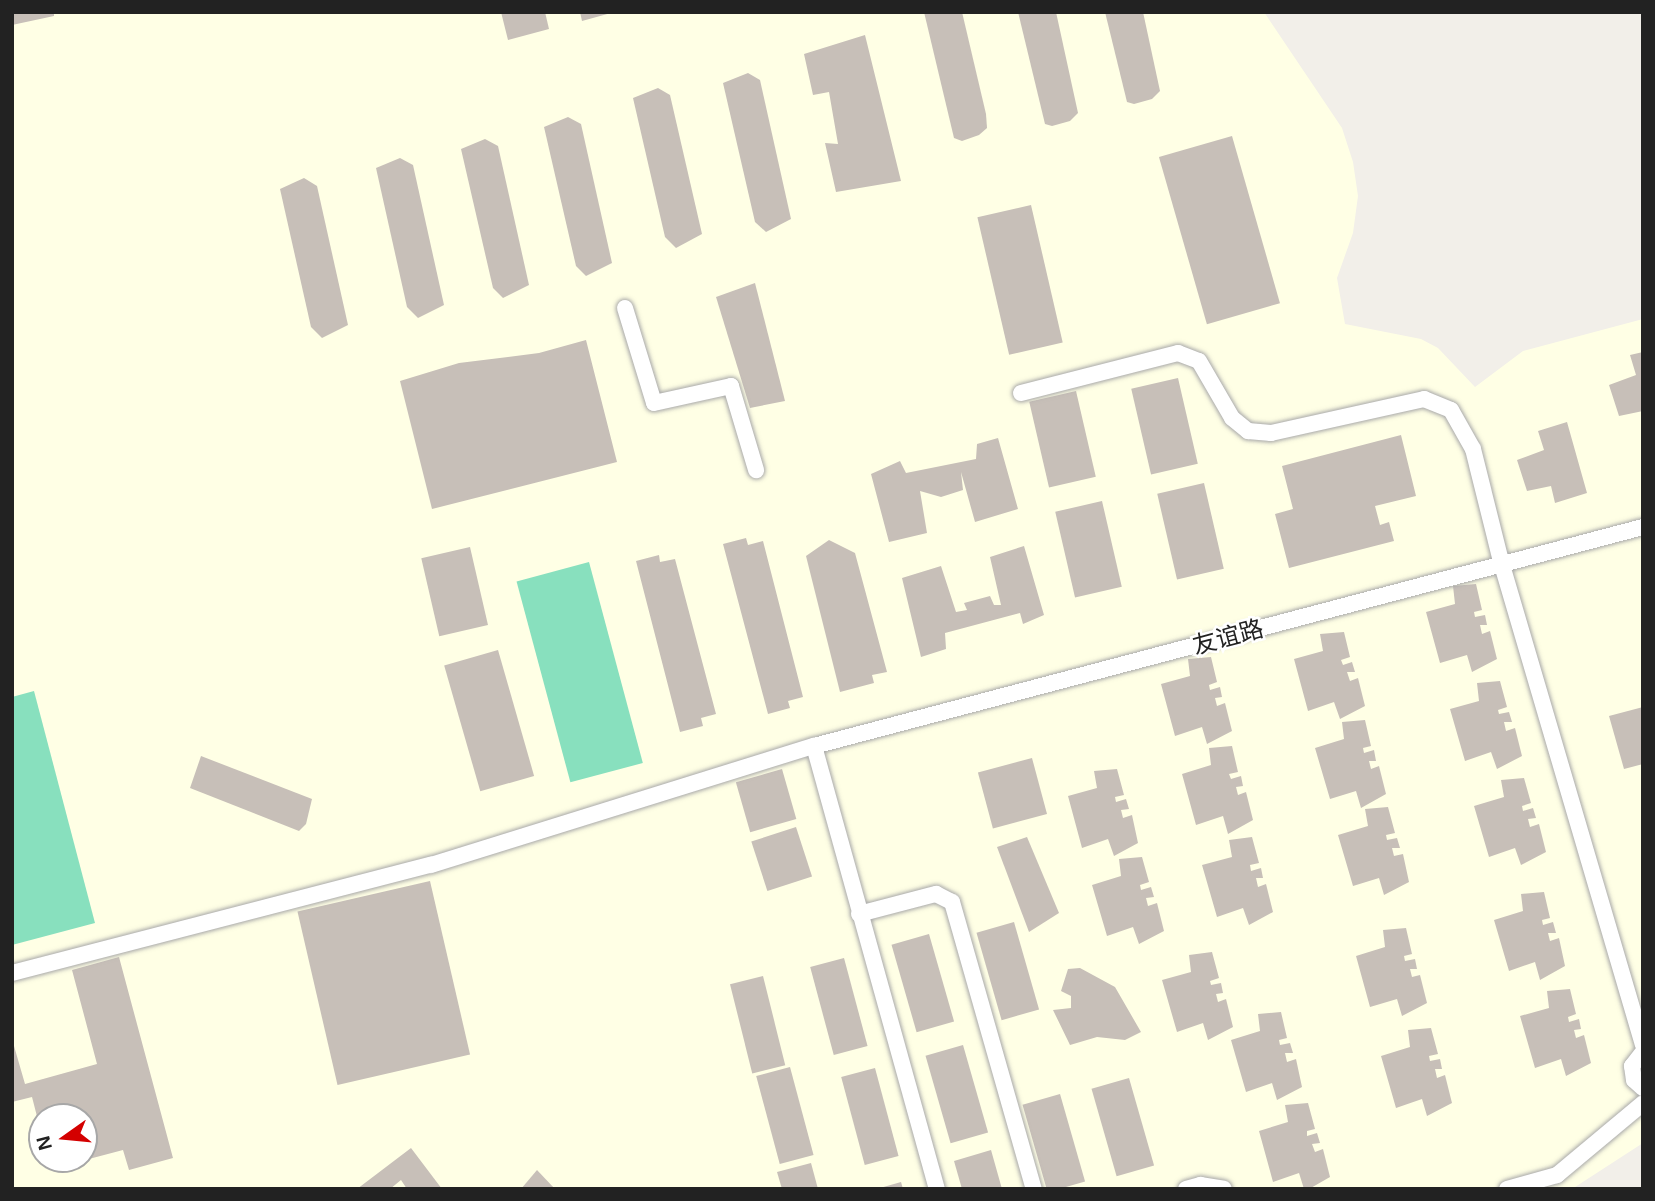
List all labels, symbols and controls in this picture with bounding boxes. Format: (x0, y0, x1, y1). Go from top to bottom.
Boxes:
street label: 友谊路 (1189, 614, 1267, 660)
north arrow (28, 1103, 98, 1173)
text: N (32, 1134, 56, 1152)

